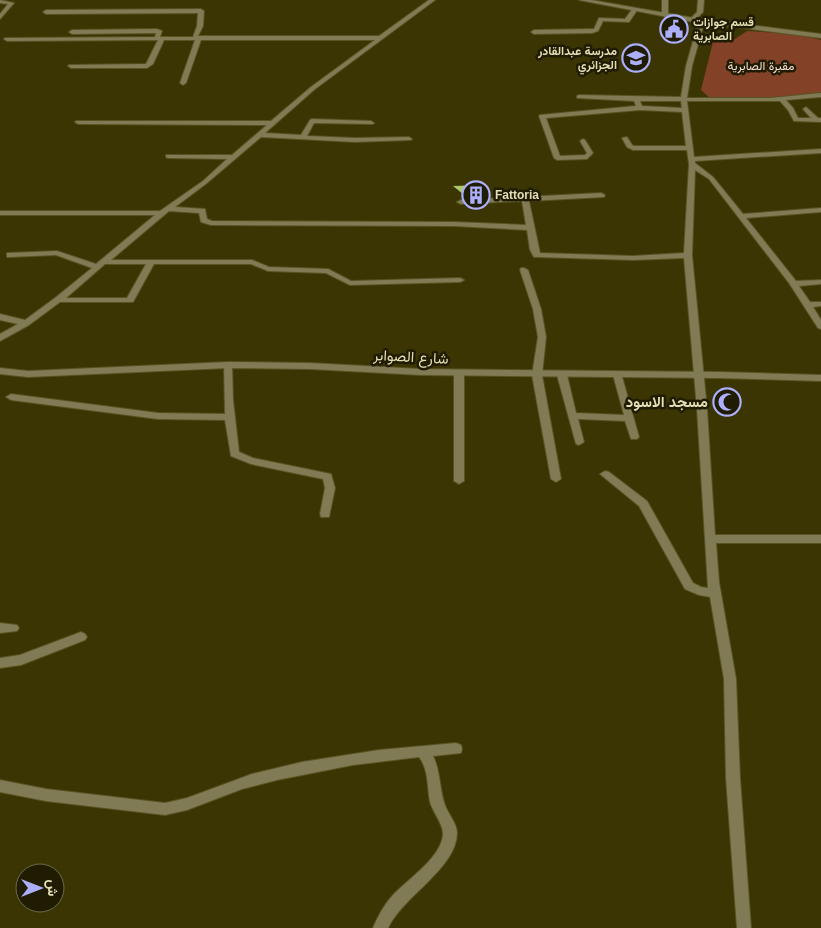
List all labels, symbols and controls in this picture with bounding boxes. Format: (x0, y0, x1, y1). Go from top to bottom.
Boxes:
public building icon: قسم جوازات الصابرية (659, 14, 689, 44)
place label: قسم جوازات الصابرية (693, 15, 754, 44)
school or university icon: مدرسة عبدالقادر الجزائري (621, 43, 651, 73)
place label: مدرسة عبدالقادر الجزائري (537, 44, 617, 75)
park label: مقبرة الصابرية (728, 59, 794, 74)
building icon: Fattoria (461, 180, 491, 210)
place label: Fattoria (495, 188, 539, 202)
street label: شارع الصوابر (372, 346, 449, 370)
mosque icon: مسجد الاسود (712, 387, 742, 417)
place label: مسجد الاسود (626, 393, 708, 411)
north arrow (15, 863, 65, 913)
text: ش (44, 880, 61, 897)

